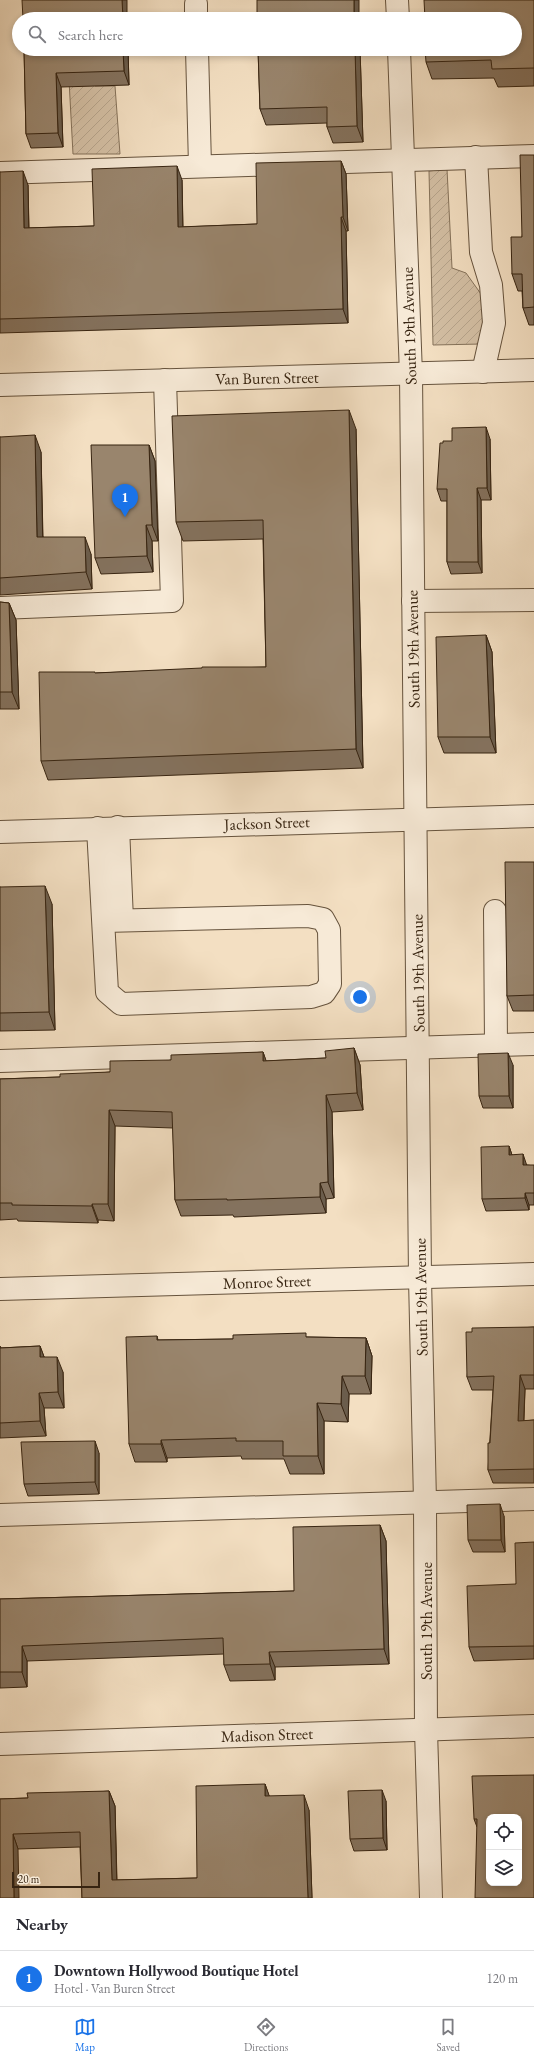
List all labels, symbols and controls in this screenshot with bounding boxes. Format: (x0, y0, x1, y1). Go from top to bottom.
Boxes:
search box (12, 12, 522, 56)
icon: search (26, 23, 48, 45)
text: Search here (58, 25, 123, 44)
street label: South 19th Avenue (396, 267, 422, 385)
street label: Van Buren Street (215, 367, 319, 389)
pin: 1 (112, 484, 138, 517)
street label: South 19th Avenue (401, 590, 425, 708)
street label: Jackson Street (222, 811, 310, 835)
street label: South 19th Avenue (406, 914, 430, 1032)
your location (350, 987, 370, 1007)
street label: South 19th Avenue (409, 1238, 433, 1356)
street label: Monroe Street (222, 1270, 312, 1294)
street label: South 19th Avenue (416, 1562, 437, 1680)
street label: Madison Street (220, 1723, 314, 1747)
map controls (486, 1814, 522, 1886)
button: locate (486, 1814, 522, 1850)
button: layers (486, 1850, 522, 1886)
scale bar (12, 1870, 100, 1889)
text: 20 m (18, 1872, 39, 1886)
text: Nearby (16, 1913, 68, 1935)
text: Downtown Hollywood Boutique Hotel (54, 1961, 298, 1980)
text: 1 (26, 1970, 32, 1987)
text: 120 m (487, 1970, 518, 1987)
text: Hotel · Van Buren Street (54, 1980, 175, 1997)
tab: Map (74, 2016, 96, 2054)
tab: Directions (244, 2016, 288, 2054)
tab: Saved (436, 2016, 460, 2054)

